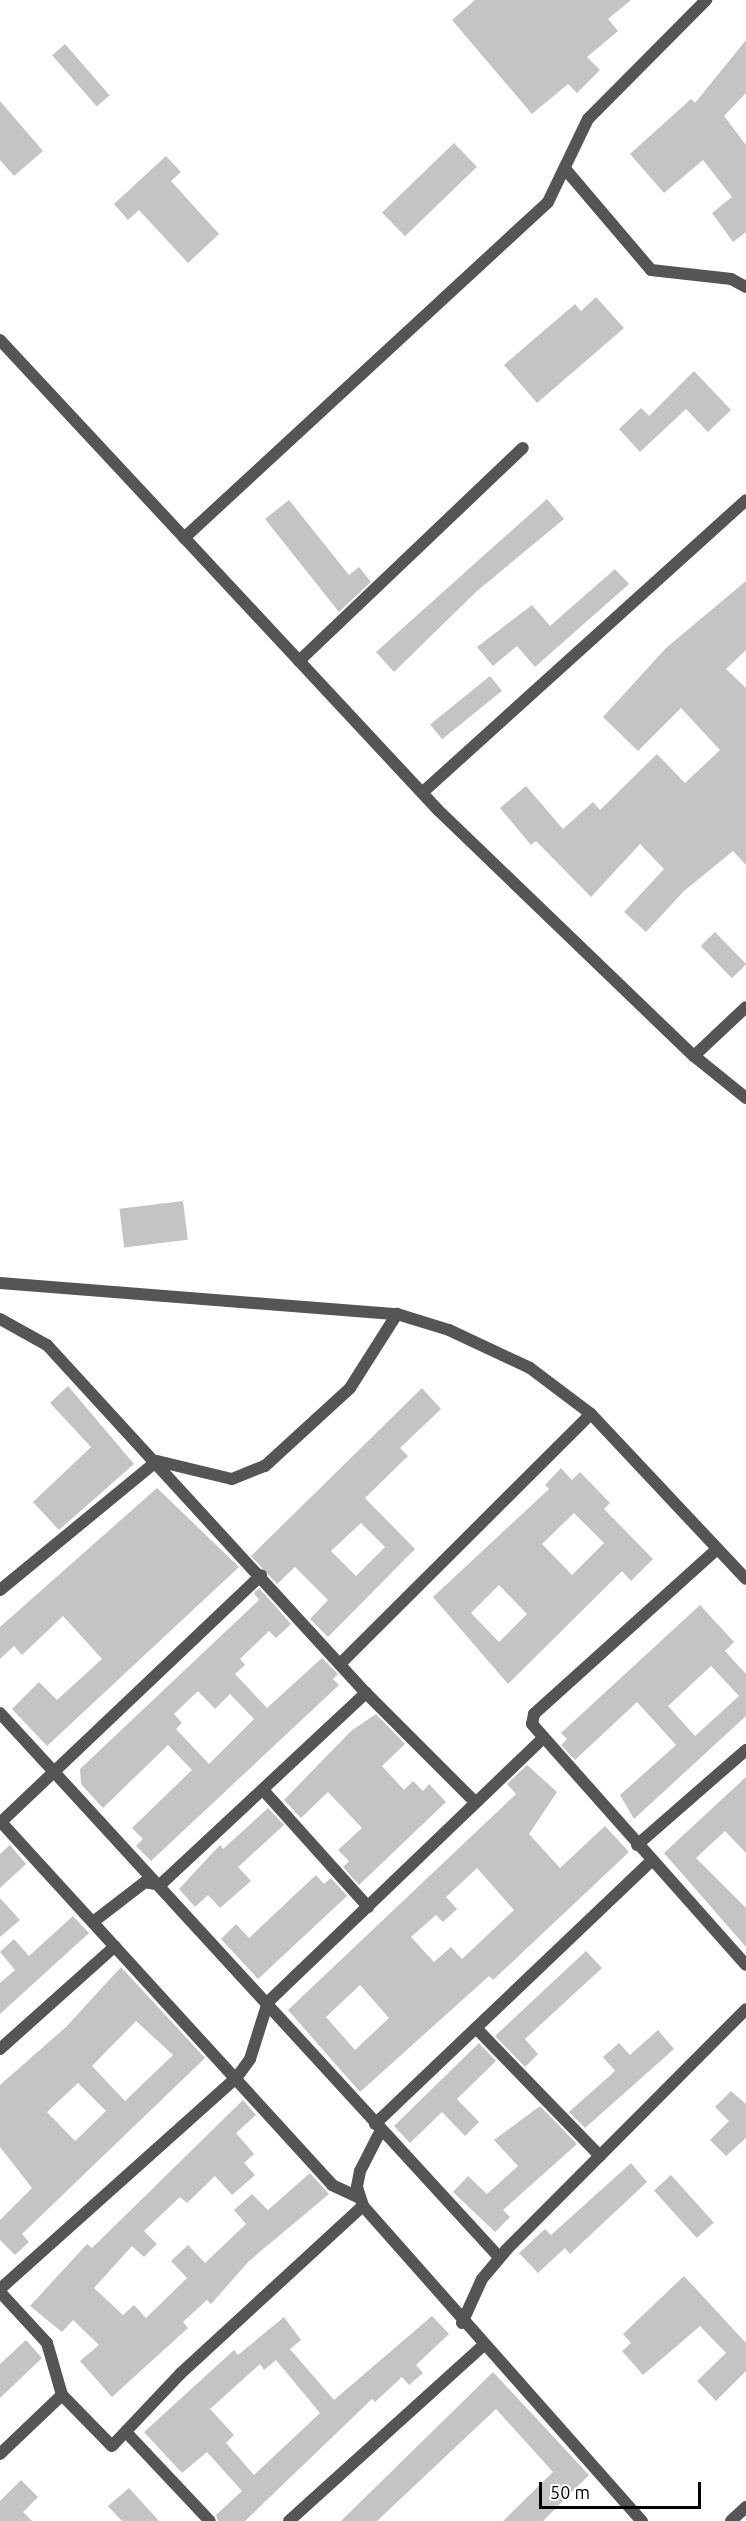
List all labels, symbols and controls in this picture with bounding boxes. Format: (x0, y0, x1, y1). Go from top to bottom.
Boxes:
scale bar (542, 2470, 704, 2508)
text: 50 m (550, 2482, 590, 2502)

